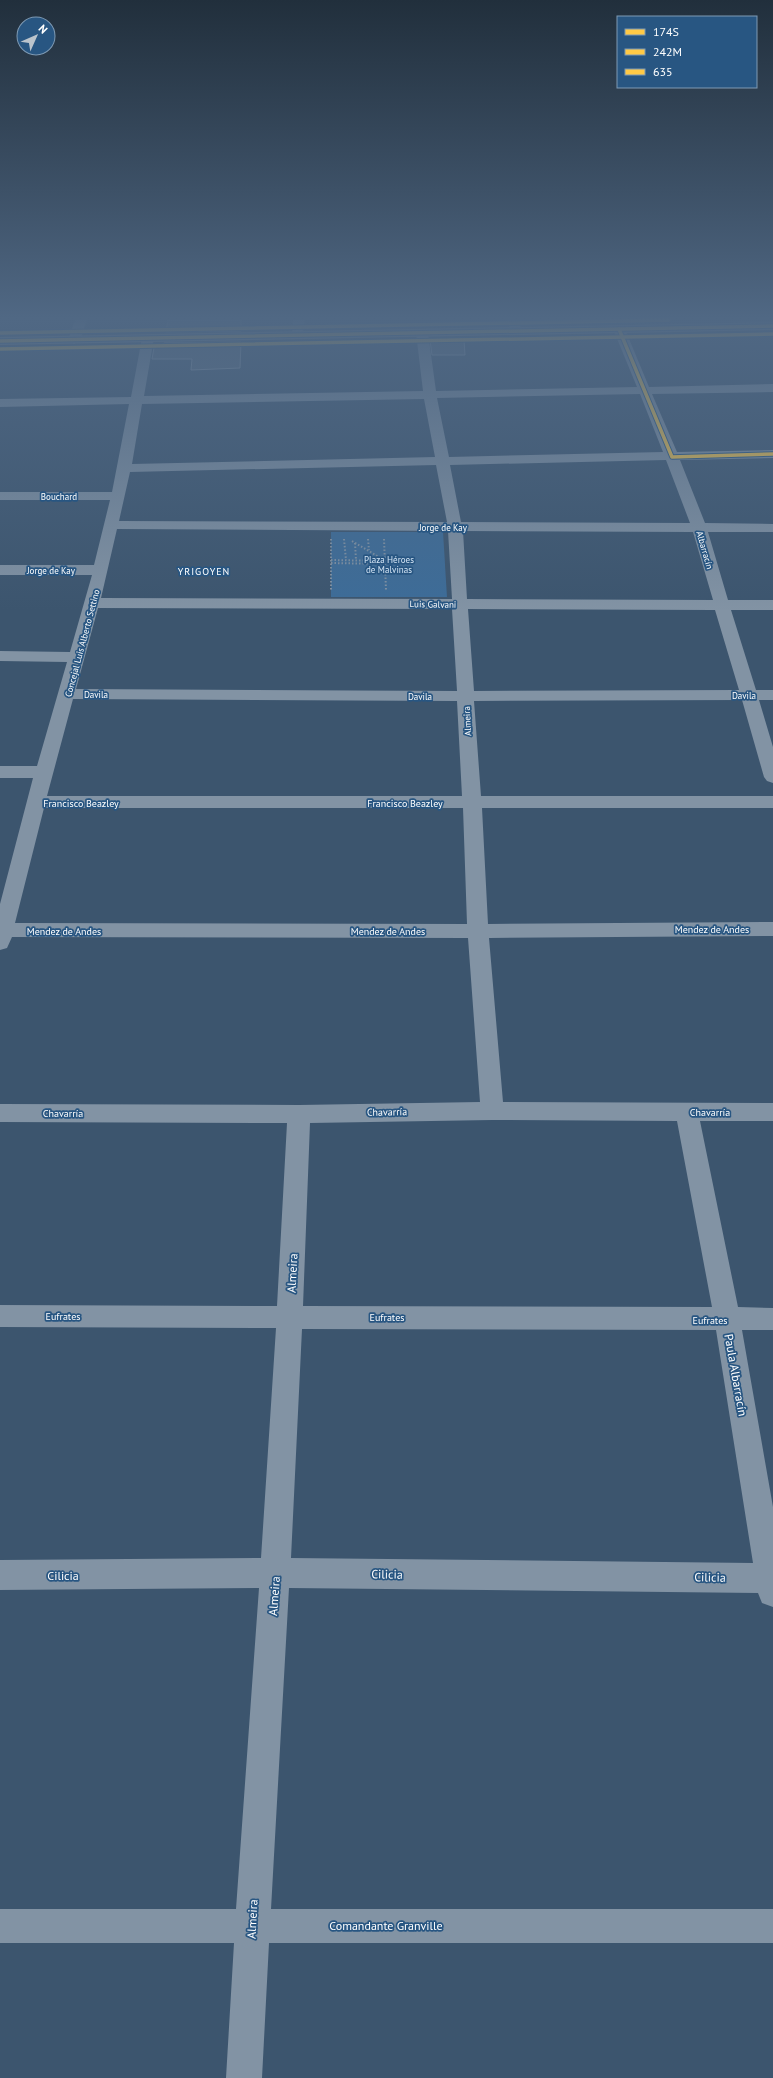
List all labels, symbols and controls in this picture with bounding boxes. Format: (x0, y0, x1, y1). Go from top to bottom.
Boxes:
north arrow (16, 16, 56, 56)
legend (617, 16, 757, 88)
text: N (36, 21, 51, 36)
text: 174S (653, 24, 679, 39)
text: 242M (653, 44, 682, 59)
text: 635 (653, 64, 673, 79)
street label: Bouchard (41, 491, 77, 502)
street label: Jorge de Kay (418, 522, 468, 533)
street label: Albarracín (694, 530, 716, 570)
park label: Plaza Héroes de Malvinas (364, 554, 414, 575)
street label: Jorge de Kay (26, 565, 76, 576)
district label: YRIGOYEN (178, 565, 230, 578)
street label: Concejal Luis Alberto Settino (62, 588, 102, 698)
street label: Luis Galvani (410, 598, 456, 610)
street label: Davila (84, 689, 108, 700)
street label: Davila (732, 690, 756, 701)
street label: Davila (408, 691, 432, 702)
street label: Almeira (461, 706, 473, 736)
street label: Francisco Beazley (43, 797, 119, 810)
street label: Francisco Beazley (367, 797, 443, 810)
street label: Mendez de Andes (675, 923, 749, 936)
street label: Mendez de Andes (27, 925, 101, 938)
street label: Mendez de Andes (351, 925, 425, 938)
street label: Chavarría (367, 1105, 407, 1119)
street label: Chavarría (690, 1106, 730, 1119)
street label: Chavarría (43, 1107, 83, 1120)
street label: Almeira (283, 1253, 301, 1293)
street label: Eufrates (46, 1310, 80, 1323)
street label: Eufrates (370, 1311, 404, 1324)
street label: Eufrates (693, 1314, 727, 1327)
street label: Paula Albarracín (721, 1333, 751, 1417)
street label: Cilicia (371, 1566, 403, 1582)
street label: Cilicia (47, 1568, 79, 1583)
street label: Cilicia (694, 1569, 726, 1585)
street label: Almeira (265, 1576, 283, 1616)
street label: Almeira (243, 1899, 261, 1939)
street label: Comandante Granville (329, 1918, 443, 1933)

